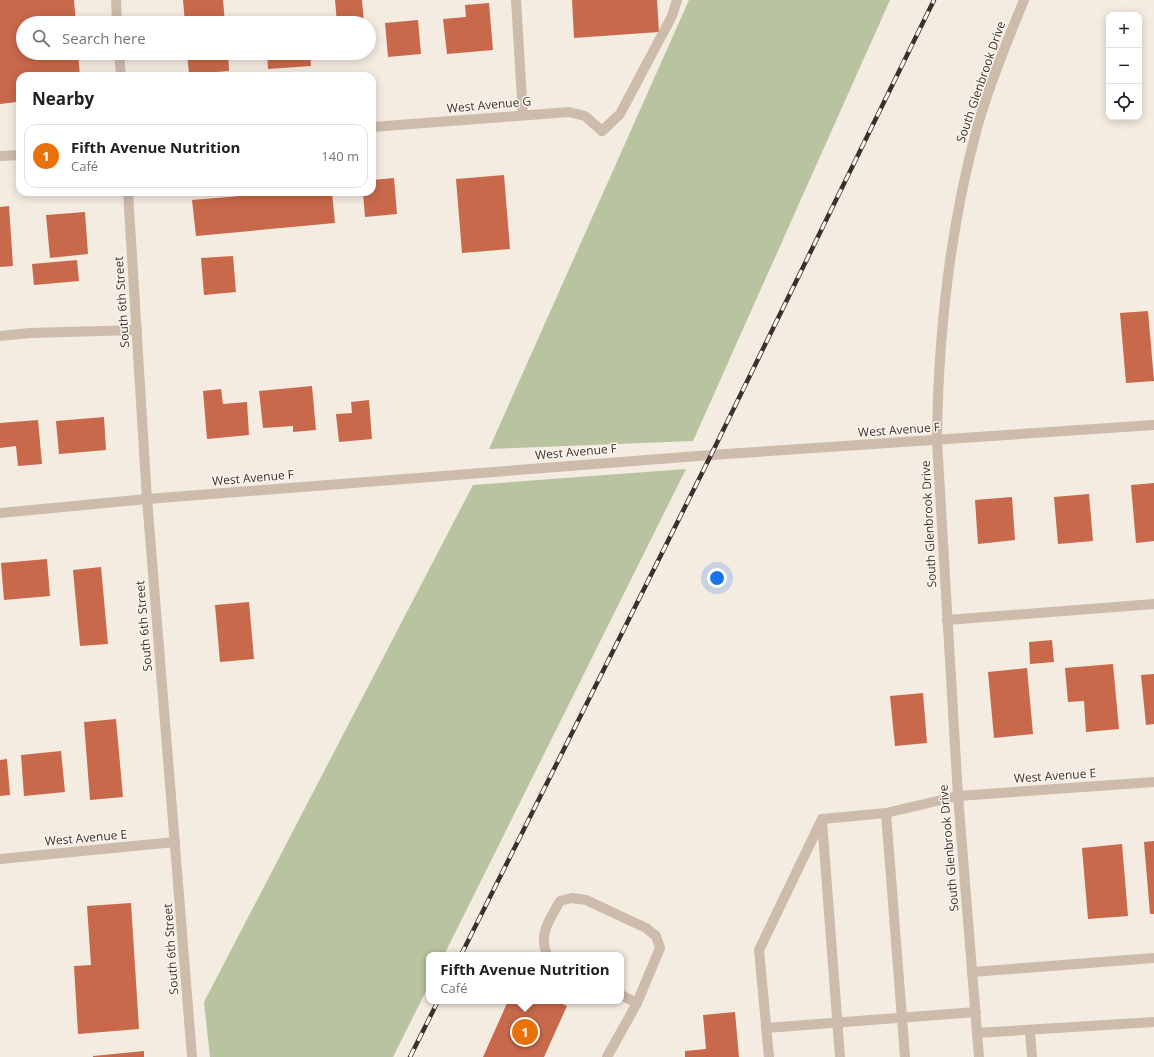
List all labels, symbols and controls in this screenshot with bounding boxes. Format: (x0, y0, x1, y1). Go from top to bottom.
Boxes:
map controls (1106, 12, 1142, 120)
button: + (1106, 12, 1142, 48)
search box (16, 16, 376, 60)
street label: South Glenbrook Drive (952, 19, 1009, 145)
icon: search (30, 27, 52, 49)
text: Search here (62, 28, 146, 48)
button: − (1106, 48, 1142, 84)
button: locate (1106, 84, 1142, 120)
text: Nearby (32, 87, 94, 110)
street label: West Avenue G (446, 92, 532, 117)
text: Fifth Avenue Nutrition (71, 137, 240, 157)
text: 1 (42, 147, 50, 165)
text: 140 m (321, 147, 359, 165)
text: Café (71, 157, 98, 175)
street label: South 6th Street (110, 256, 133, 348)
street label: West Avenue F (857, 418, 940, 441)
street label: West Avenue F (534, 439, 618, 464)
street label: South Glenbrook Drive (917, 460, 940, 588)
street label: West Avenue F (211, 465, 295, 490)
your location (707, 568, 727, 588)
street label: South 6th Street (131, 580, 156, 672)
street label: West Avenue E (1013, 764, 1097, 787)
street label: South Glenbrook Drive (934, 784, 963, 912)
street label: West Avenue E (44, 825, 128, 850)
street label: South 6th Street (159, 903, 182, 995)
popup (426, 952, 624, 1004)
text: Fifth Avenue Nutrition (440, 959, 610, 979)
text: Café (440, 979, 467, 997)
pin: 1 (512, 1017, 538, 1047)

